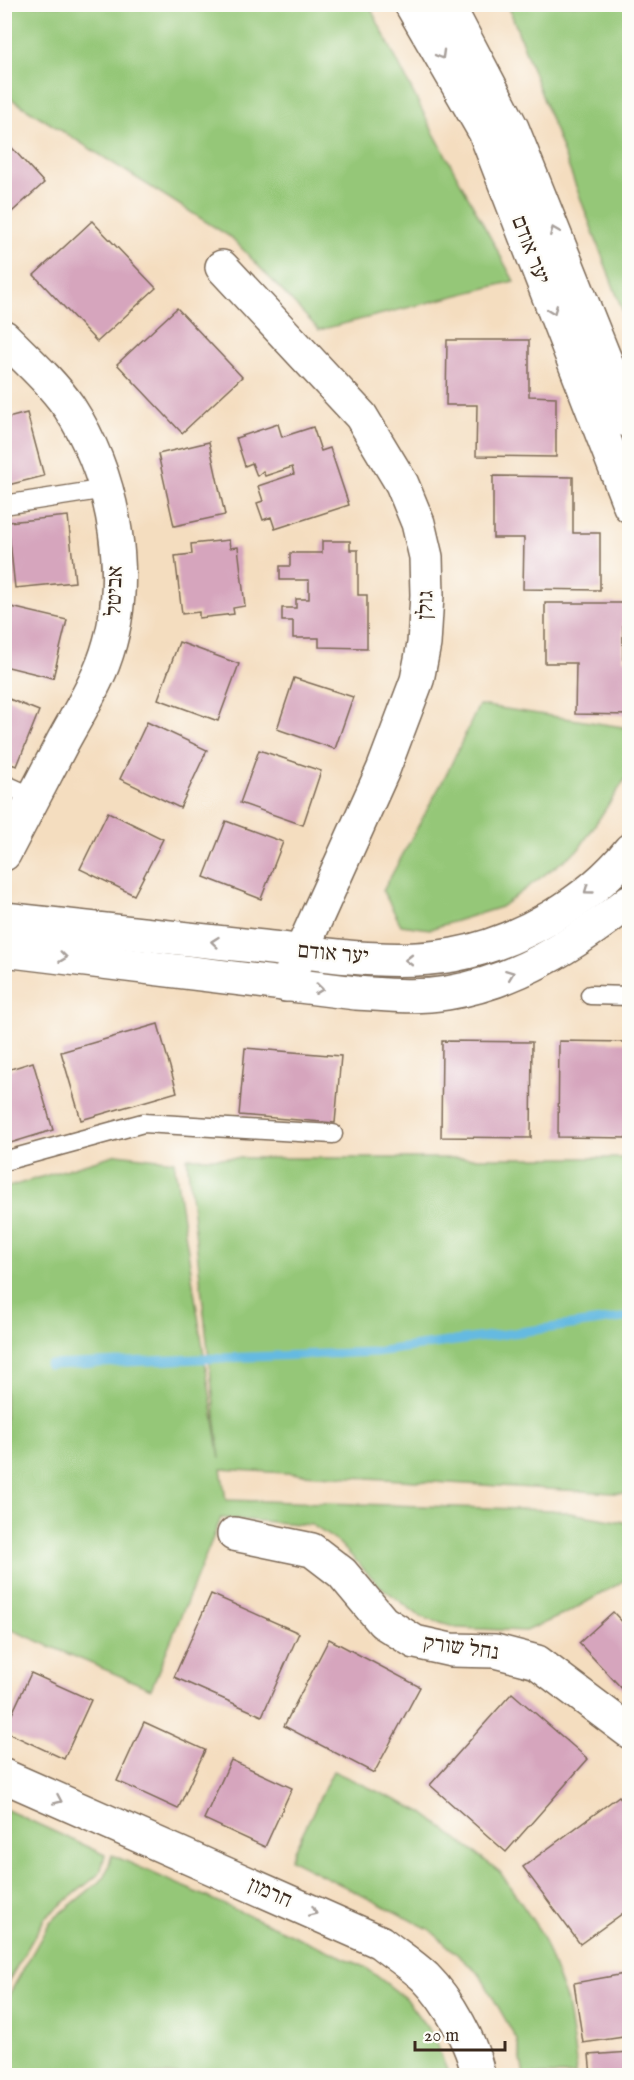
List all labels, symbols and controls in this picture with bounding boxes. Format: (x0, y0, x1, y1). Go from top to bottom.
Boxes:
one-way arrow (434, 49, 445, 59)
street label: יער אודם (504, 212, 556, 288)
one-way arrow (549, 226, 561, 237)
one-way arrow (546, 304, 558, 315)
street label: אביטל (100, 565, 130, 617)
street label: גולן (411, 590, 441, 620)
one-way arrow (583, 883, 594, 894)
one-way arrow (211, 936, 220, 949)
street label: יער אודם (296, 937, 370, 971)
one-way arrow (58, 950, 67, 963)
one-way arrow (405, 953, 414, 966)
one-way arrow (504, 969, 515, 981)
one-way arrow (314, 982, 323, 995)
street label: נחל שורק (421, 1629, 501, 1667)
one-way arrow (52, 1793, 63, 1805)
street label: חרמון (244, 1871, 296, 1915)
one-way arrow (307, 1905, 318, 1917)
scale bar (415, 2014, 505, 2052)
text: 20 m (424, 2025, 459, 2048)

